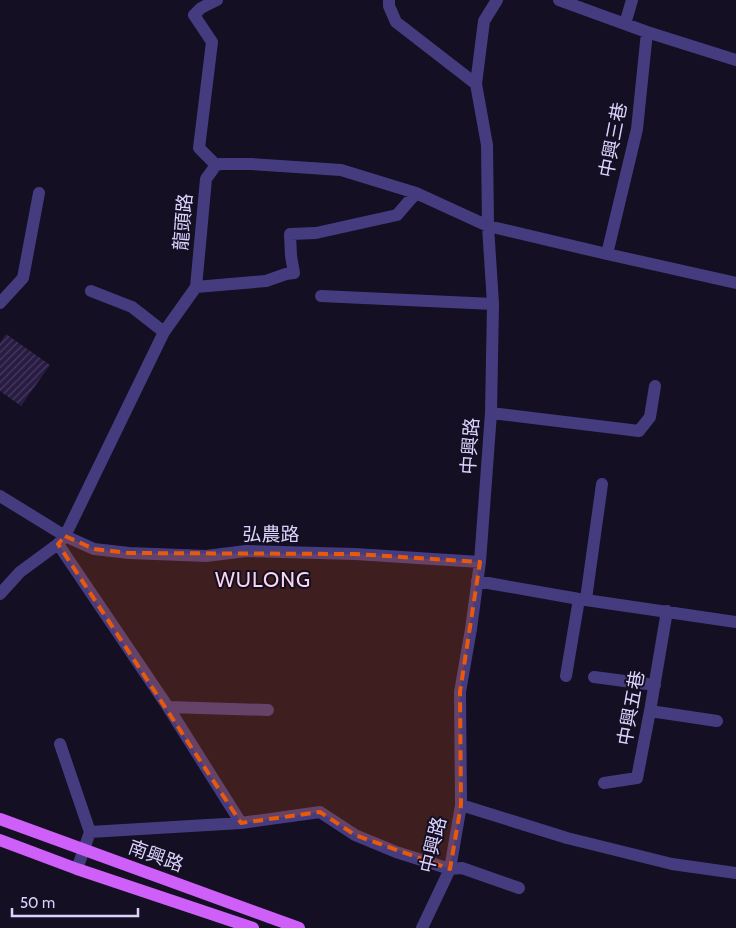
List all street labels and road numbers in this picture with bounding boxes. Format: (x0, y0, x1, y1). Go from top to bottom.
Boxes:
street label: 中興三巷 (594, 100, 632, 180)
street label: 龍頭路 (169, 193, 197, 251)
street label: 中興路 (457, 417, 483, 475)
street label: 弘農路 (242, 523, 300, 546)
street label: 中興五巷 (613, 669, 649, 747)
street label: 中興路 (415, 815, 451, 875)
street label: 南興路 (125, 835, 187, 877)

